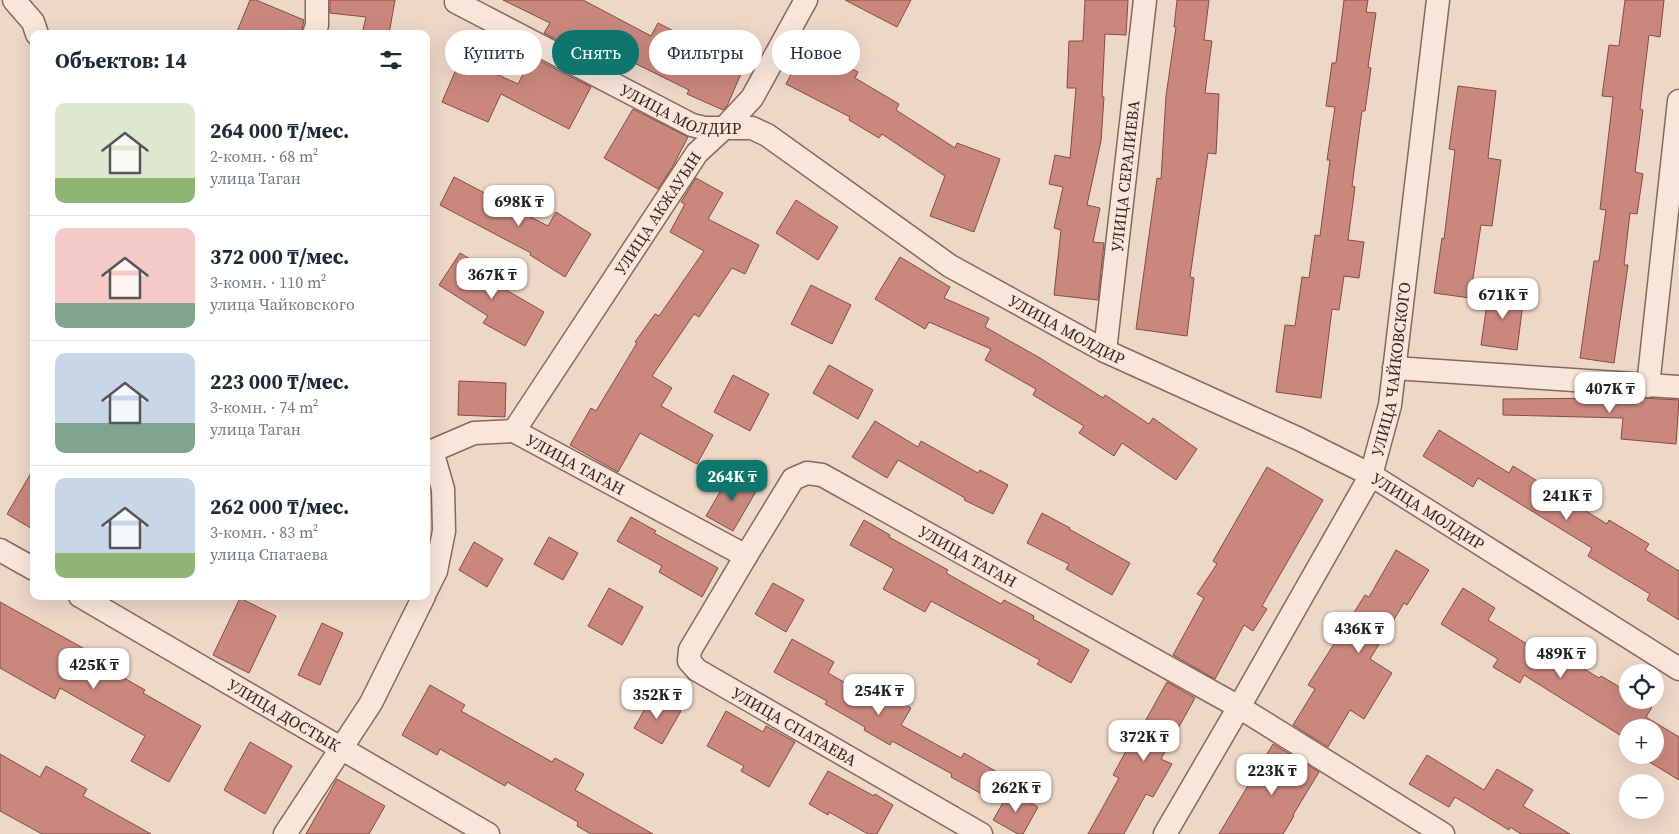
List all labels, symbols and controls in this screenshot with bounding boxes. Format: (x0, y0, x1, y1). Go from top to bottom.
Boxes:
chip: Купить (445, 30, 542, 75)
chip: Снять (552, 30, 639, 75)
chip: Фильтры (649, 30, 762, 75)
chip: Новое (772, 30, 860, 75)
text: Объектов: 14 (55, 46, 187, 75)
icon: filters (377, 46, 405, 74)
street label: УЛИЦА МОЛДИР (616, 78, 742, 140)
street label: УЛИЦА СЕРАЛИЕВА (1105, 99, 1145, 253)
text: 264 000 ₸/мес. (210, 116, 349, 145)
icon: home (95, 123, 155, 183)
text: 2-комн. · 68 m² (210, 145, 318, 167)
street label: УЛИЦА АКЖАУЫН (609, 147, 706, 279)
text: улица Таган (210, 167, 301, 189)
pin: 698K ₸ (478, 184, 560, 227)
text: 698K ₸ (494, 190, 544, 212)
text: 372 000 ₸/мес. (210, 242, 349, 271)
icon: home (95, 248, 155, 308)
pin: 367K ₸ (451, 258, 533, 300)
text: 367K ₸ (467, 263, 517, 285)
text: 3-комн. · 110 m² (210, 271, 326, 293)
pin: 671K ₸ (1462, 278, 1544, 320)
street label: УЛИЦА ЧАЙКОВСКОГО (1366, 281, 1415, 459)
text: 671K ₸ (1478, 283, 1528, 305)
street label: УЛИЦА МОЛДИР (1005, 289, 1129, 370)
text: улица Чайковского (210, 293, 355, 315)
text: 223 000 ₸/мес. (210, 367, 349, 396)
pin: 407K ₸ (1569, 372, 1651, 414)
icon: home (95, 373, 155, 433)
text: 407K ₸ (1585, 377, 1635, 399)
text: 3-комн. · 74 m² (210, 396, 318, 418)
text: улица Таган (210, 418, 301, 440)
street label: УЛИЦА ТАГАН (522, 429, 629, 500)
pin: 264K ₸ (691, 460, 773, 502)
text: 264K ₸ (707, 465, 757, 487)
street label: УЛИЦА МОЛДИР (1368, 467, 1489, 555)
pin: 241K ₸ (1526, 478, 1608, 521)
text: 241K ₸ (1542, 484, 1592, 506)
text: 262 000 ₸/мес. (210, 492, 349, 521)
icon: home (95, 498, 155, 558)
street label: УЛИЦА ТАГАН (915, 520, 1021, 592)
text: 3-комн. · 83 m² (210, 521, 318, 543)
text: улица Спатаева (210, 543, 328, 565)
pin: 436K ₸ (1318, 612, 1400, 654)
text: 436K ₸ (1334, 617, 1384, 639)
pin: 489K ₸ (1520, 636, 1602, 679)
text: 489K ₸ (1536, 642, 1586, 664)
pin: 425K ₸ (53, 648, 135, 690)
text: 425K ₸ (69, 653, 119, 675)
map controls (1619, 664, 1664, 819)
button: locate (1619, 664, 1664, 709)
street label: УЛИЦА ДОСТЫК (223, 673, 345, 757)
pin: 254K ₸ (838, 674, 920, 716)
pin: 352K ₸ (616, 678, 698, 720)
text: 254K ₸ (854, 679, 904, 701)
street label: УЛИЦА СПАТАЕВА (728, 681, 861, 771)
text: 352K ₸ (632, 683, 682, 705)
button: + (1619, 719, 1664, 764)
pin: 372K ₸ (1103, 720, 1185, 762)
text: 372K ₸ (1119, 725, 1169, 747)
pin: 223K ₸ (1231, 754, 1313, 796)
text: 223K ₸ (1247, 759, 1297, 781)
pin: 262K ₸ (975, 770, 1057, 813)
button: − (1619, 774, 1664, 819)
text: 262K ₸ (991, 776, 1041, 798)

